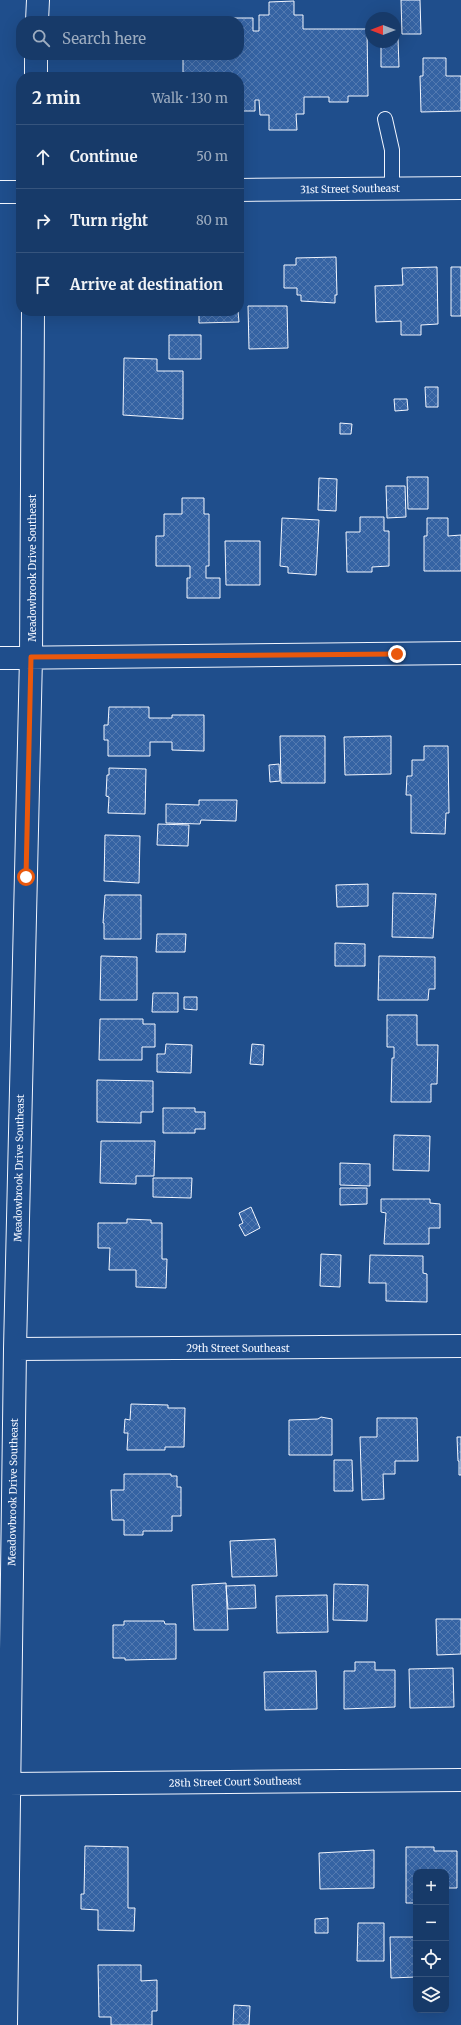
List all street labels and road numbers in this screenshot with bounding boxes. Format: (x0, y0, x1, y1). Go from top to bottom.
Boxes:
street label: 31st Street Southeast (300, 182, 400, 196)
street label: Meadowbrook Drive Southeast (26, 494, 39, 642)
street label: Meadowbrook Drive Southeast (11, 1094, 27, 1242)
street label: 29th Street Southeast (186, 1342, 290, 1355)
street label: Meadowbrook Drive Southeast (5, 1418, 21, 1566)
street label: 28th Street Court Southeast (169, 1774, 302, 1790)

